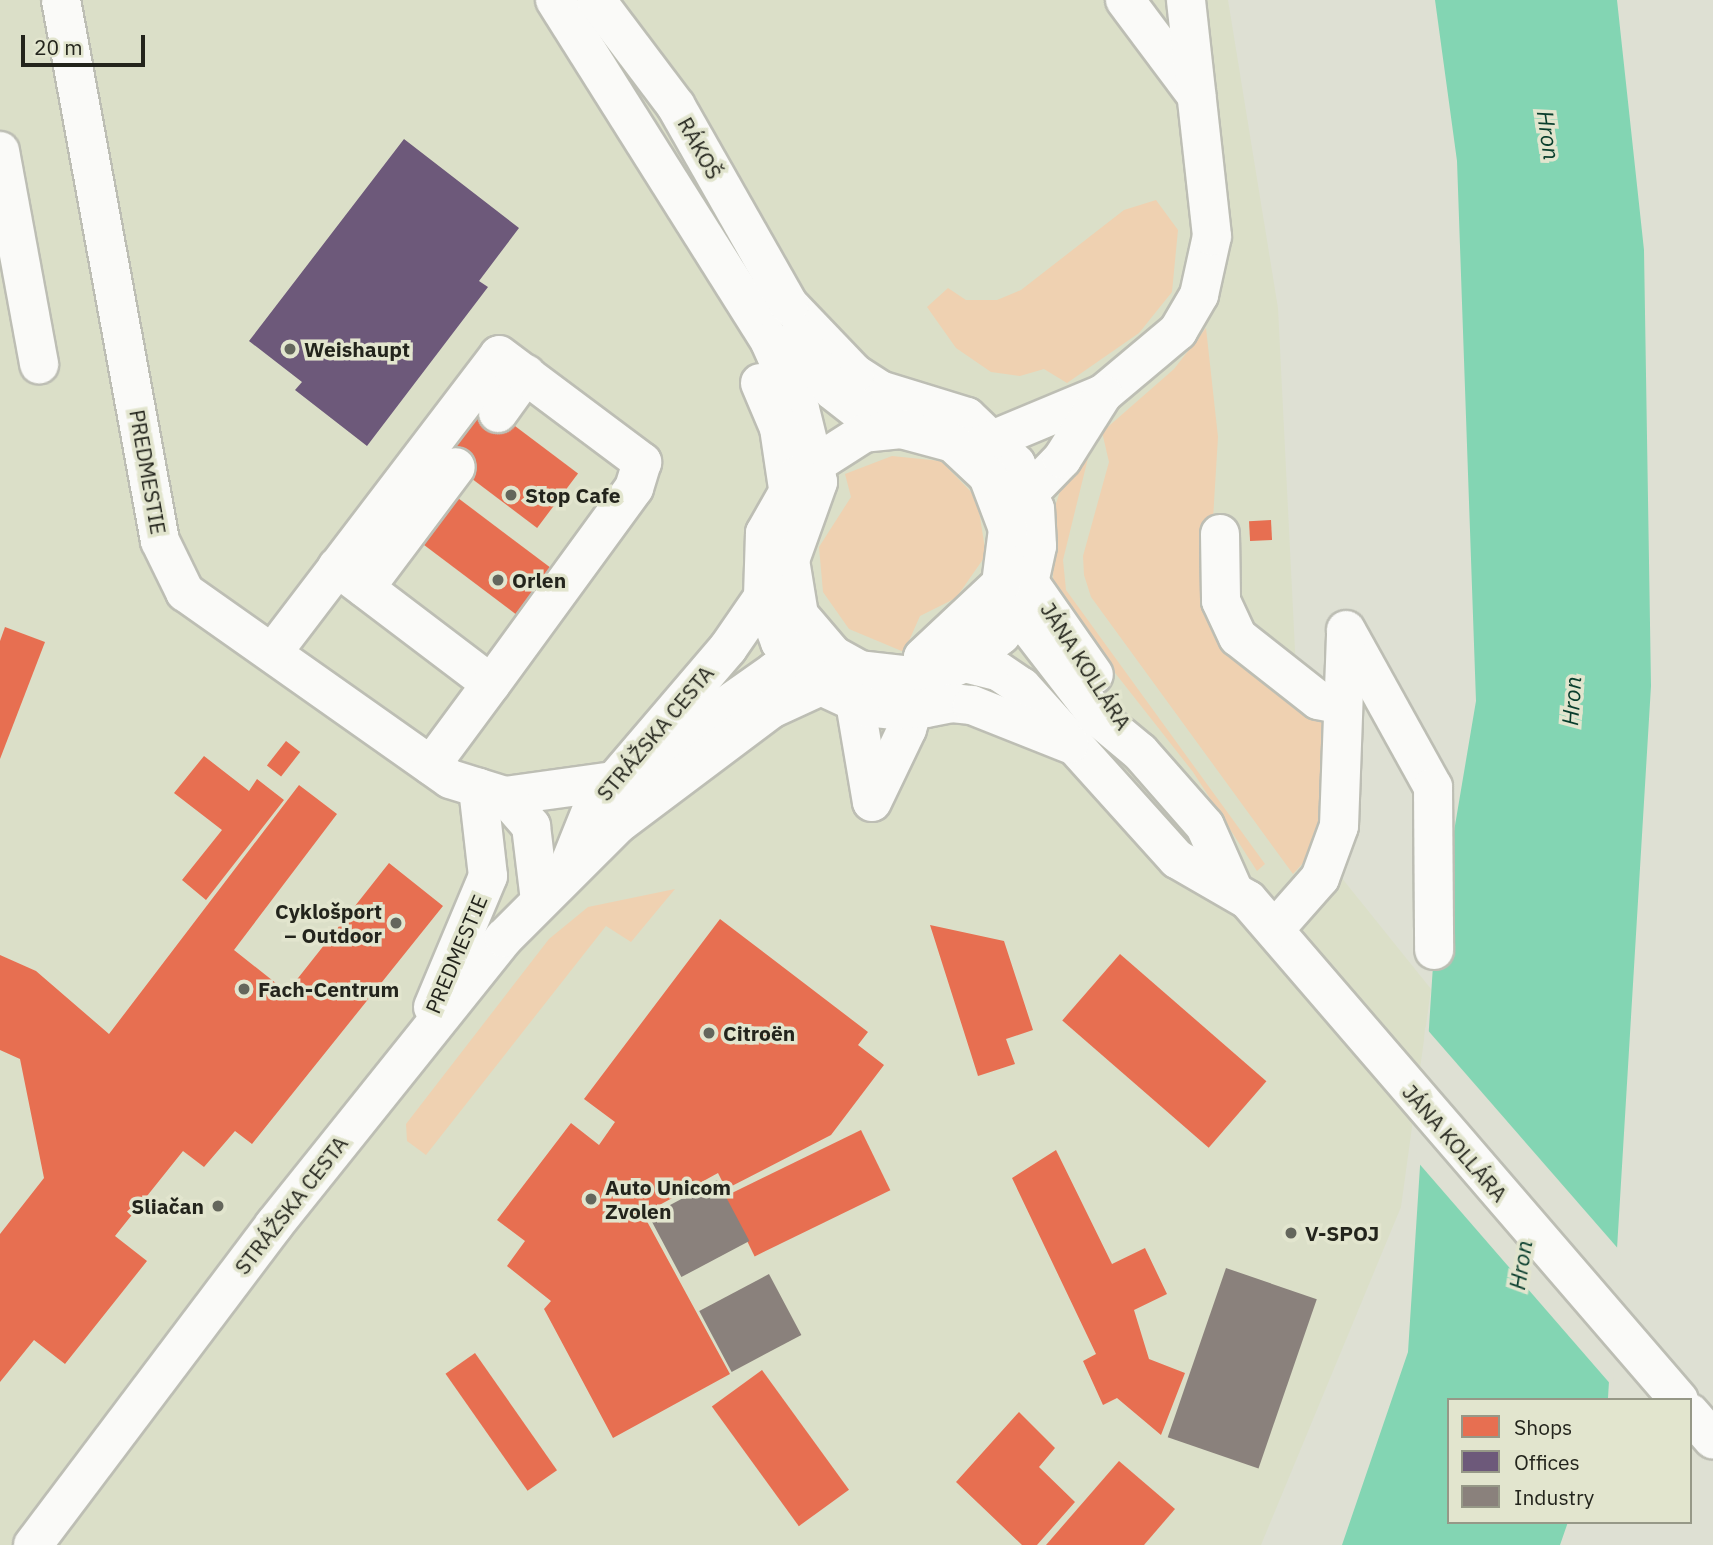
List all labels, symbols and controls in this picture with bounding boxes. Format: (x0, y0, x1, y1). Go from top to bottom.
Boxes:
scale bar (24, 21, 149, 65)
text: 20 m (34, 33, 83, 61)
water label: Hron (1532, 109, 1566, 161)
street label: RÁKOŠ (673, 113, 727, 183)
place label: Weishaupt (304, 336, 410, 362)
marker: Weishaupt (282, 341, 298, 357)
street label: PREDMESTIE (125, 408, 171, 536)
place label: Stop Cafe (525, 482, 620, 508)
marker: Stop Cafe (503, 487, 519, 503)
place label: Orlen (512, 567, 566, 593)
marker: Orlen (490, 572, 506, 588)
street label: JÁNA KOLLÁRA (1035, 598, 1137, 734)
street label: STRÁŽSKA CESTA (591, 660, 719, 806)
water label: Hron (1556, 675, 1586, 727)
street label: PREDMESTIE (420, 891, 492, 1017)
place label: Cyklošport – Outdoor (275, 898, 382, 948)
marker: Cyklošport – Outdoor (388, 915, 404, 931)
place label: Fach-Centrum (258, 976, 399, 1002)
marker: Fach-Centrum (236, 981, 252, 997)
place label: Citroën (723, 1020, 795, 1046)
marker: Citroën (701, 1025, 717, 1041)
street label: JÁNA KOLLÁRA (1397, 1079, 1513, 1207)
street label: STRÁŽSKA CESTA (229, 1131, 353, 1279)
place label: Auto Unicom Zvolen (605, 1174, 731, 1224)
marker: Auto Unicom Zvolen (583, 1191, 599, 1207)
place label: Sliačan (131, 1193, 204, 1219)
marker: Sliačan (210, 1198, 226, 1214)
place label: V-SPOJ (1305, 1220, 1379, 1246)
marker: V-SPOJ (1283, 1225, 1299, 1241)
water label: Hron (1502, 1238, 1538, 1292)
legend (1447, 1398, 1692, 1524)
text: Shops (1514, 1413, 1572, 1441)
text: Offices (1514, 1448, 1580, 1476)
text: Industry (1514, 1483, 1594, 1511)

